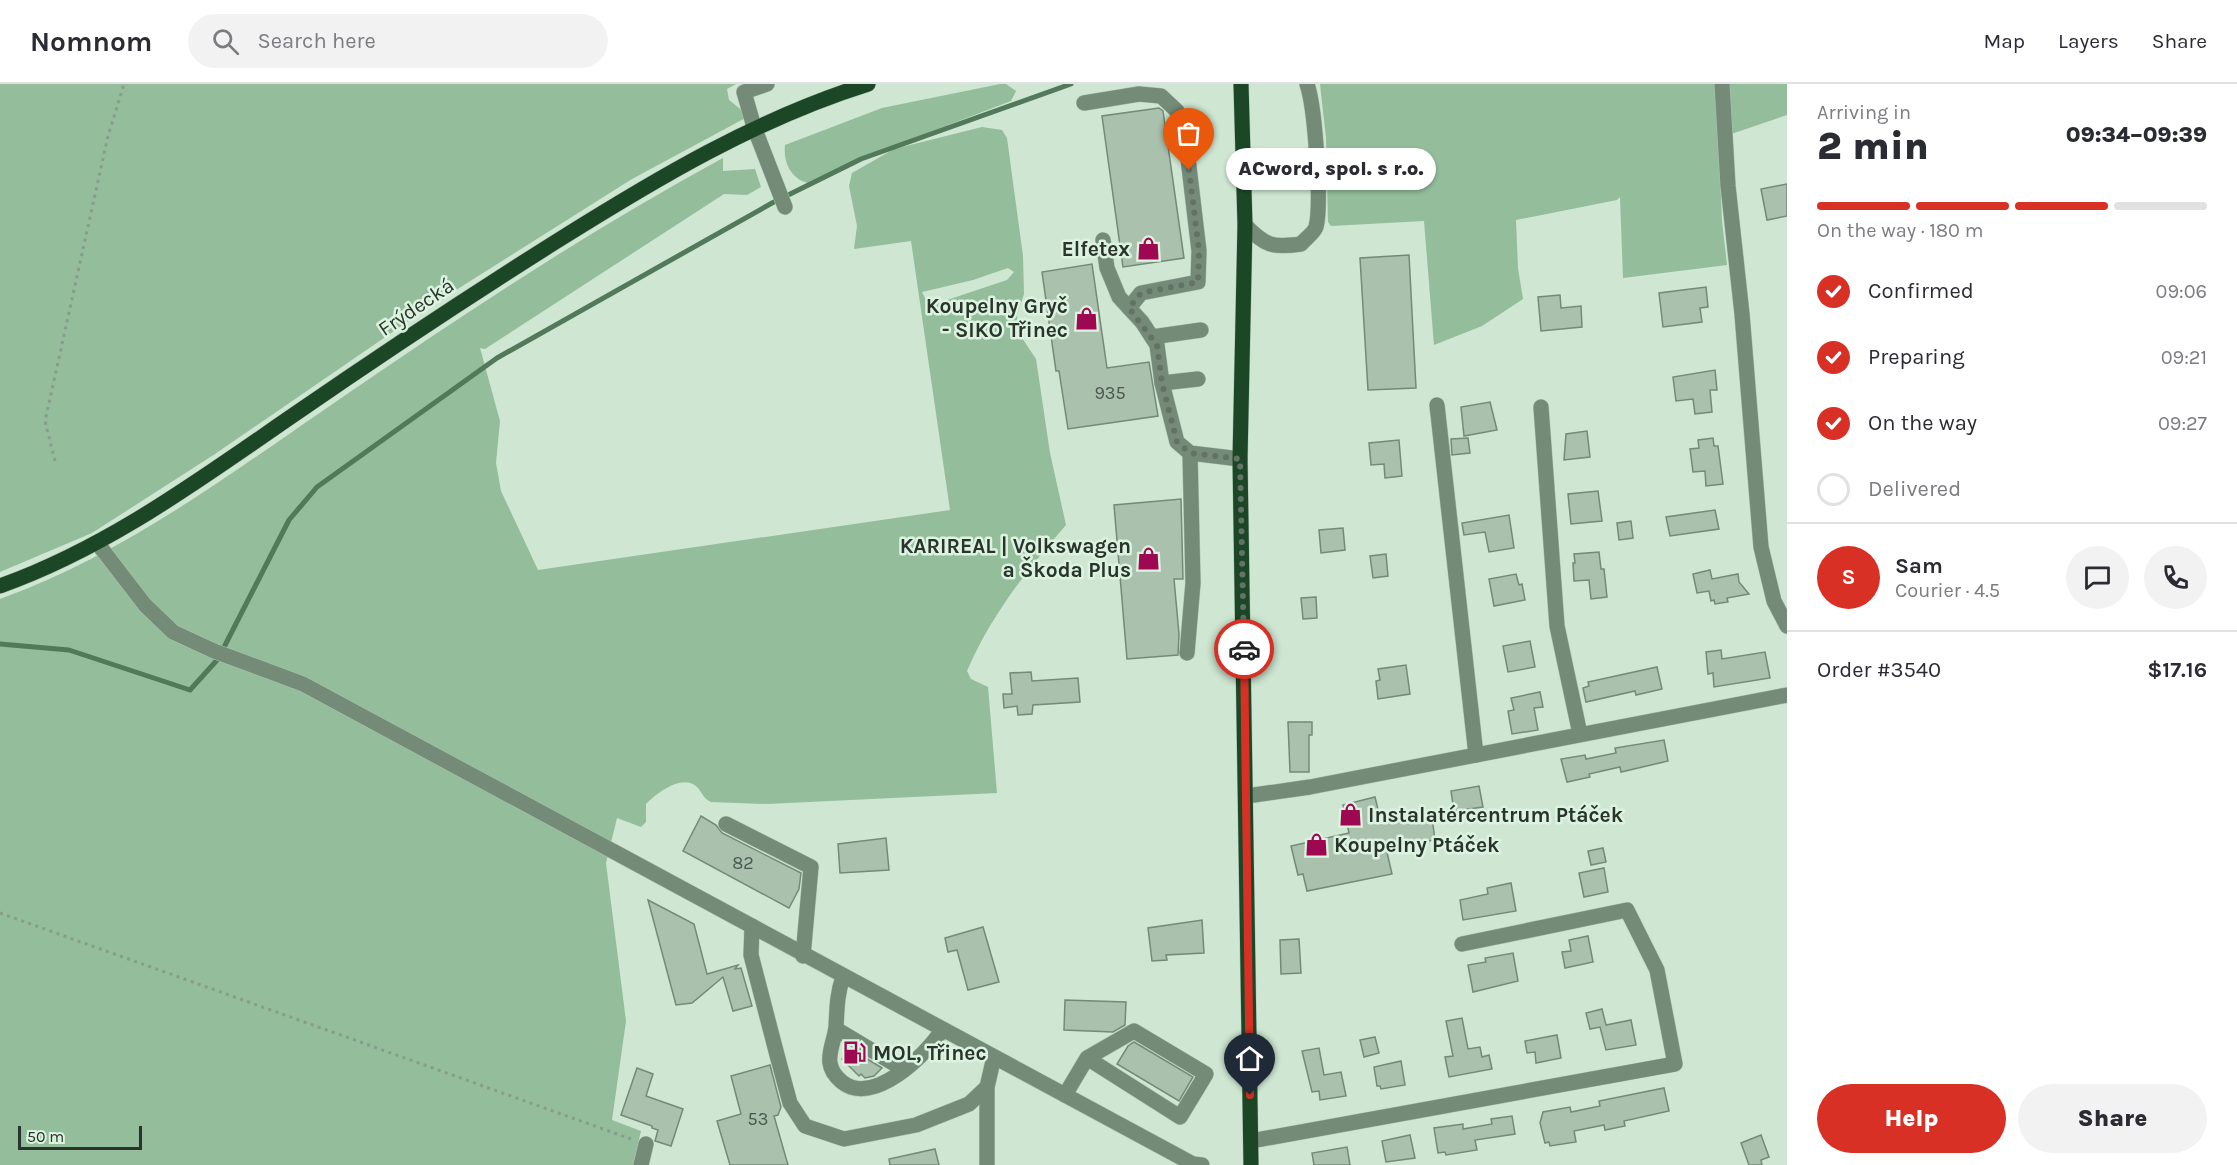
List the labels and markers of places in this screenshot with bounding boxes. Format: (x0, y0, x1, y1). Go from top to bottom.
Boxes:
pin (1163, 108, 1214, 170)
callout: ACword, spol. s r.o. (1225, 149, 1435, 191)
shop icon: Elfetex (1135, 236, 1161, 262)
place label: Elfetex (1061, 237, 1130, 261)
place label: Koupelny Gryč - SIKO Třinec (926, 294, 1068, 342)
shop icon: Koupelny Gryč - SIKO Třinec (1073, 305, 1099, 331)
place label: KARIREAL | Volkswagen a Škoda Plus (900, 534, 1131, 582)
shop icon: KARIREAL | Volkswagen a Škoda Plus (1136, 545, 1162, 571)
shop icon: Instalatércentrum Ptáček (1337, 802, 1363, 828)
place label: Instalatércentrum Ptáček (1368, 803, 1624, 827)
shop icon: Koupelny Ptáček (1303, 832, 1329, 858)
place label: Koupelny Ptáček (1334, 833, 1500, 857)
pin (1224, 1033, 1275, 1095)
fuel station icon: MOL, Třinec (842, 1040, 868, 1066)
place label: MOL, Třinec (873, 1041, 987, 1065)

